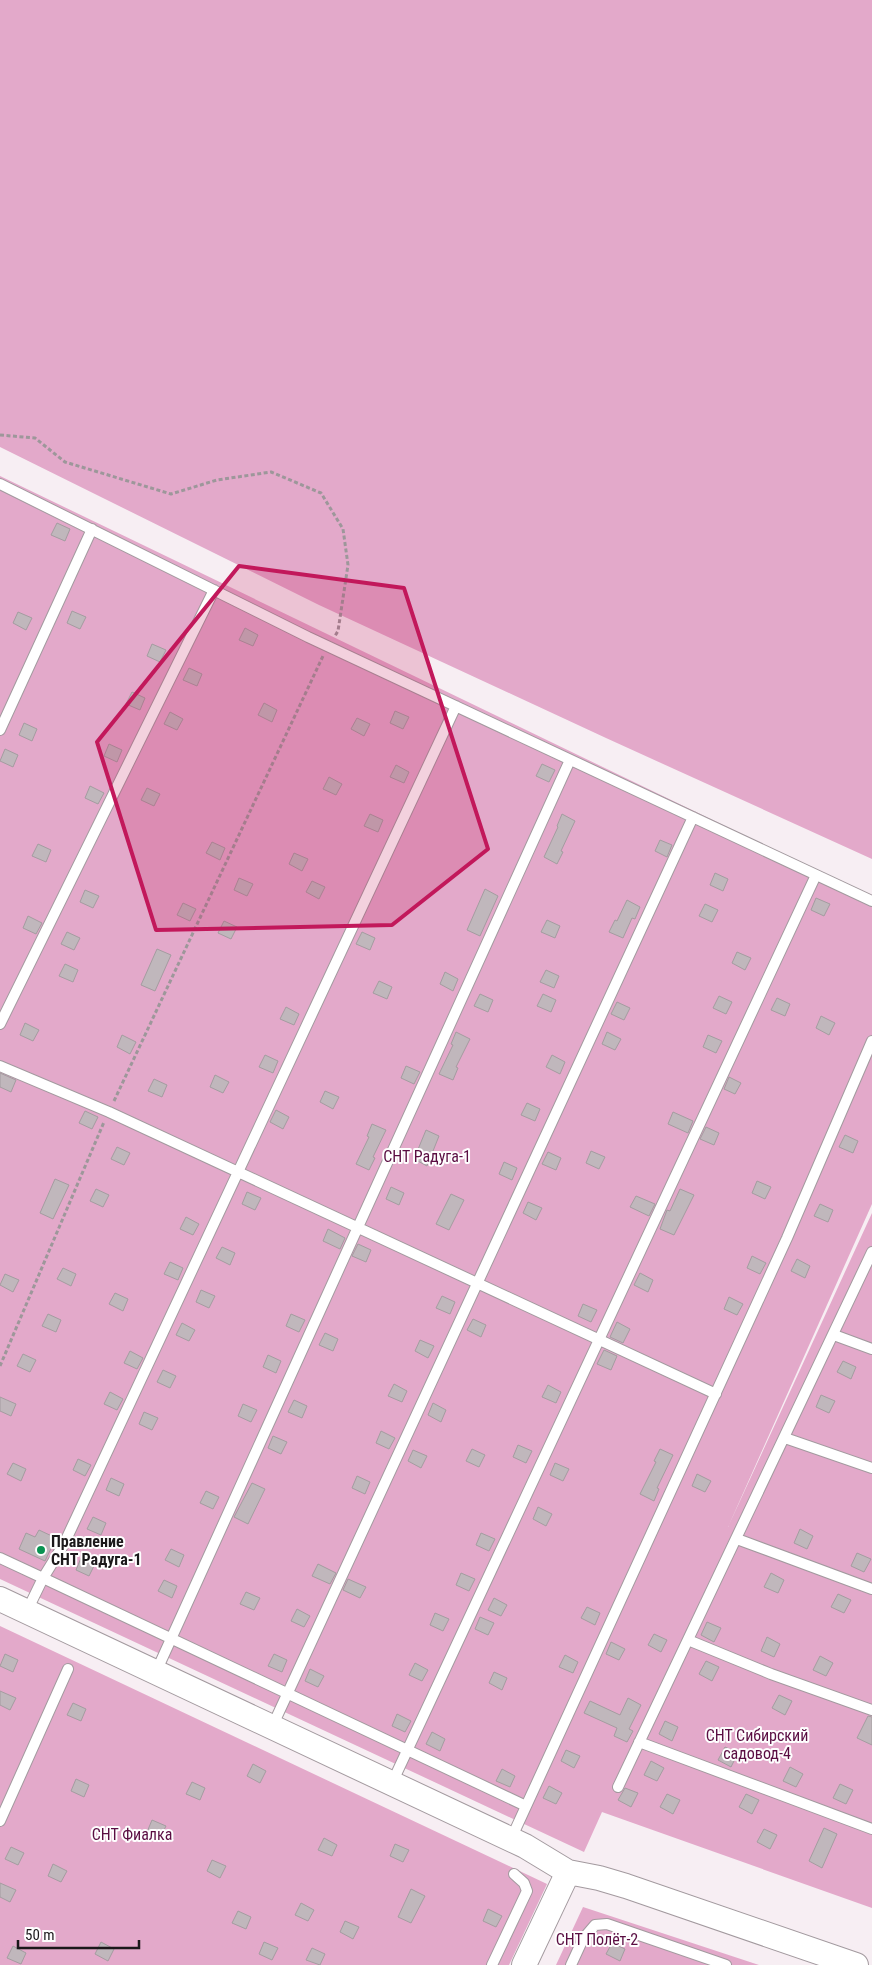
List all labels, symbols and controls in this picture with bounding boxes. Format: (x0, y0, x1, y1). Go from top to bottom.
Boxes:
park label: СНТ Радуга-1 (383, 1147, 471, 1166)
place label: Правление СНТ Радуга-1 (51, 1532, 142, 1569)
marker: Правление СНТ Радуга-1 (35, 1544, 47, 1556)
park label: СНТ Сибирский садовод-4 (706, 1726, 808, 1763)
park label: СНТ Фиалка (92, 1825, 172, 1844)
scale bar (18, 1918, 139, 1950)
text: 50 m (25, 1926, 55, 1944)
park label: СНТ Полёт-2 (556, 1930, 638, 1949)

